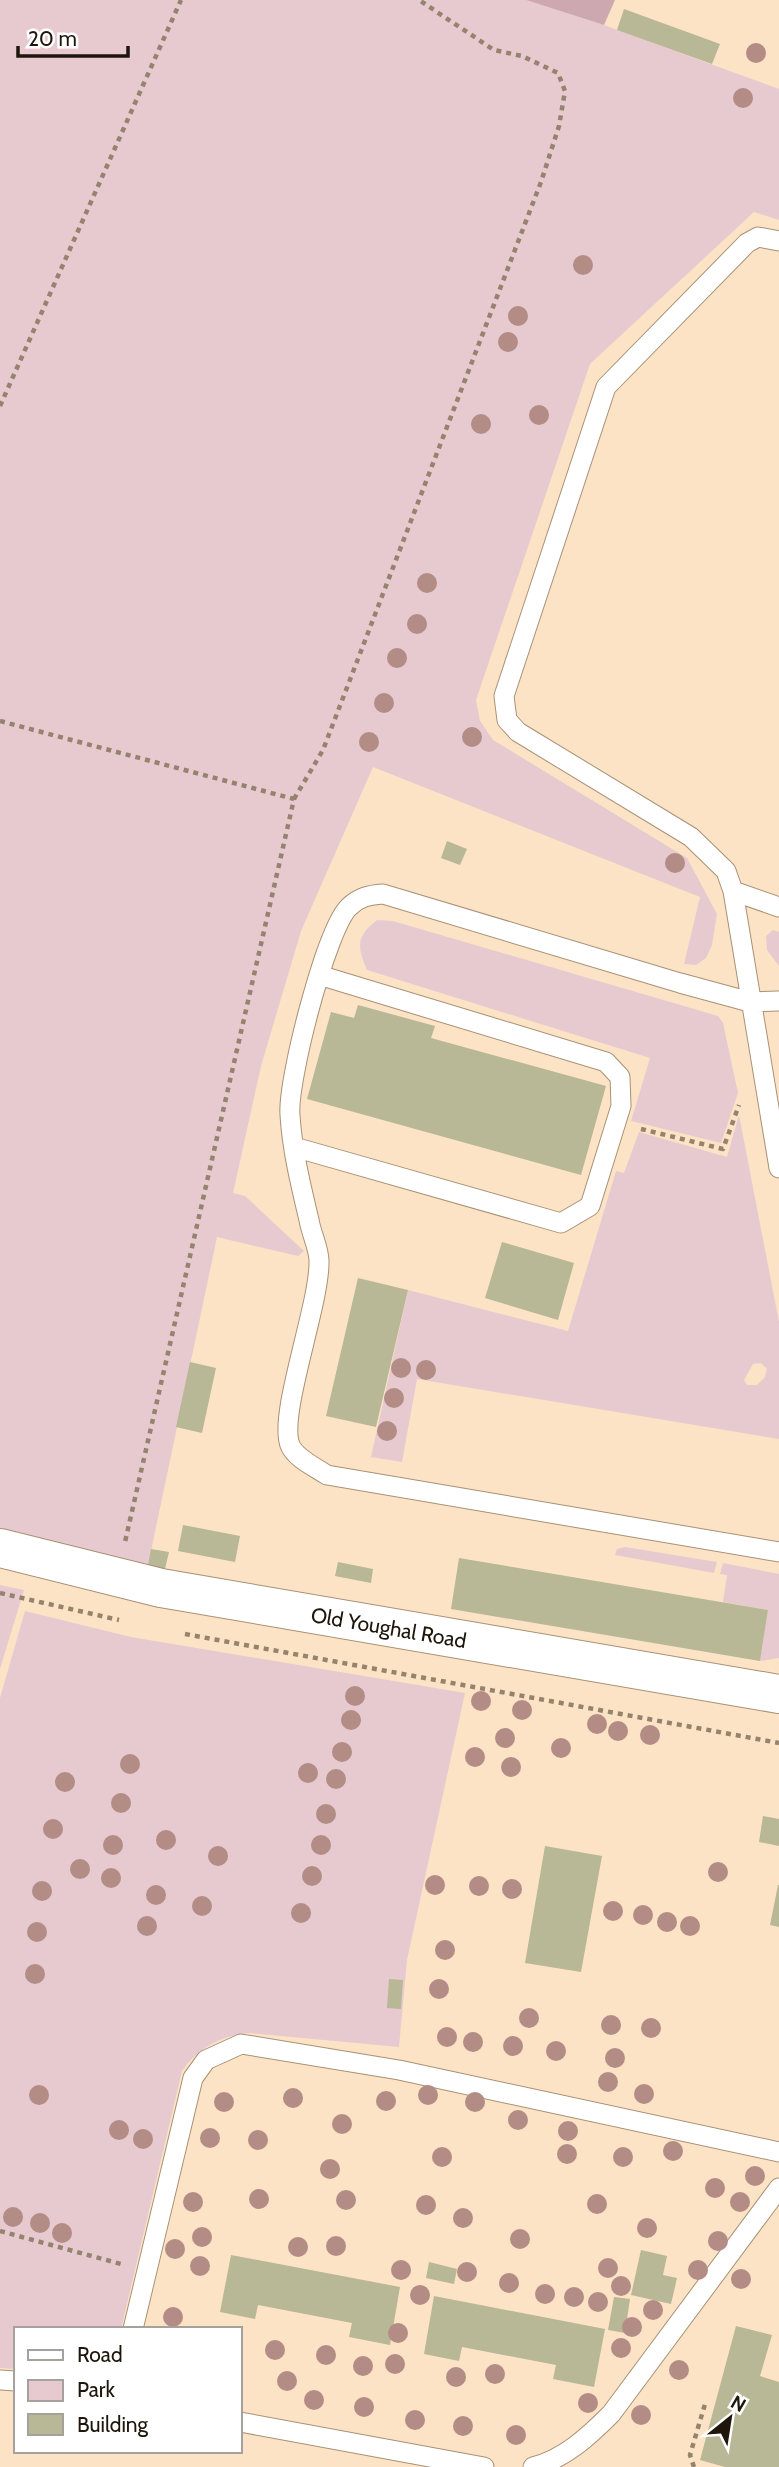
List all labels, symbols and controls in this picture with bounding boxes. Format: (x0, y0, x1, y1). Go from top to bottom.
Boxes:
scale bar (18, 14, 128, 58)
text: 20 m (28, 26, 77, 51)
street label: Old Youghal Road (309, 1601, 468, 1653)
legend (14, 2327, 242, 2453)
text: Road (77, 2342, 123, 2367)
text: Park (77, 2377, 115, 2402)
north arrow (695, 2383, 765, 2453)
text: N (727, 2390, 750, 2417)
text: Building (77, 2412, 149, 2437)

